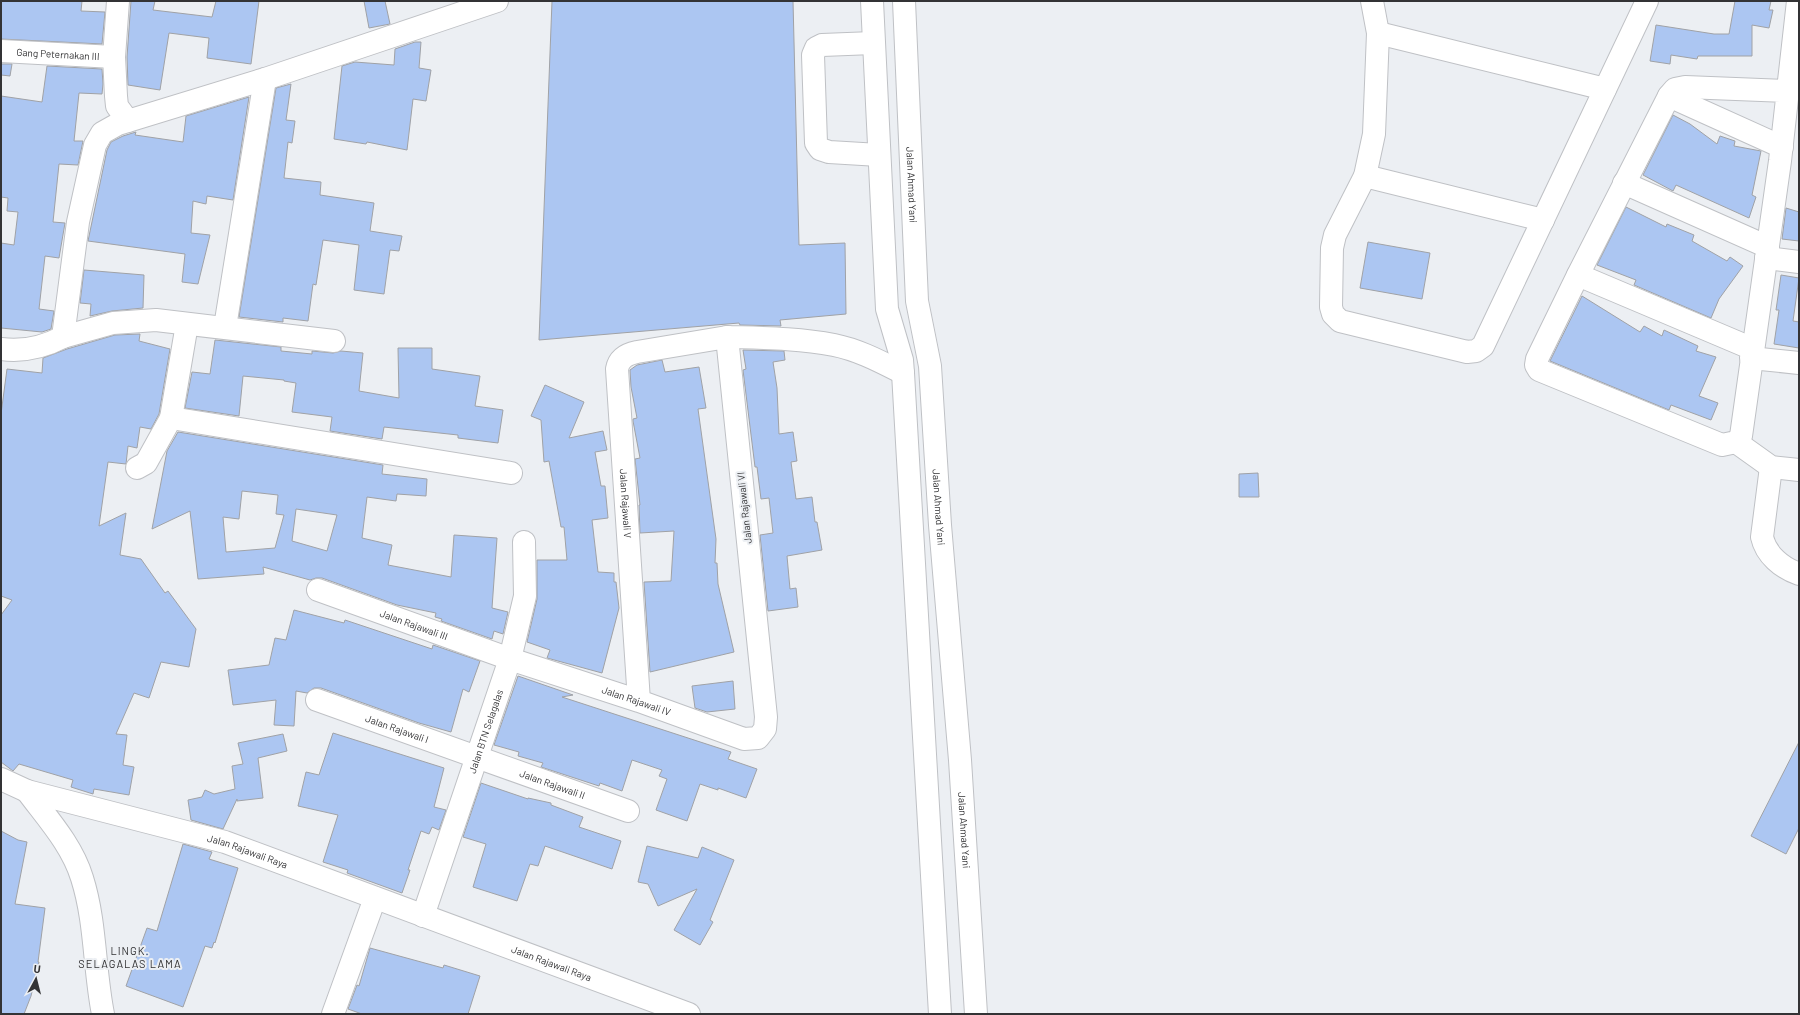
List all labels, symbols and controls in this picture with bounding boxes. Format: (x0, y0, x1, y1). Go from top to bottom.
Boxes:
street label: Gang Peternakan III (16, 46, 100, 62)
street label: Jalan Ahmad Yani (904, 146, 920, 223)
street label: Jalan Rajawali V (618, 468, 634, 539)
street label: Jalan Ahmad Yani (930, 469, 948, 546)
street label: Jalan Rajawali VI (734, 472, 754, 544)
street label: Jalan Rajawali III (378, 607, 450, 642)
street label: Jalan Rajawali IV (600, 683, 673, 718)
street label: Jalan BTN Selagalas (466, 688, 505, 775)
street label: Jalan Rajawali I (364, 712, 430, 745)
street label: Jalan Rajawali II (518, 767, 587, 801)
street label: Jalan Ahmad Yani (956, 792, 973, 869)
street label: Jalan Rajawali Raya (206, 832, 289, 871)
street label: Jalan Rajawali Raya (510, 943, 593, 983)
district label: LINGK. SELAGALAS LAMA (78, 944, 182, 970)
north arrow (16, 959, 56, 999)
text: U (33, 962, 42, 975)

